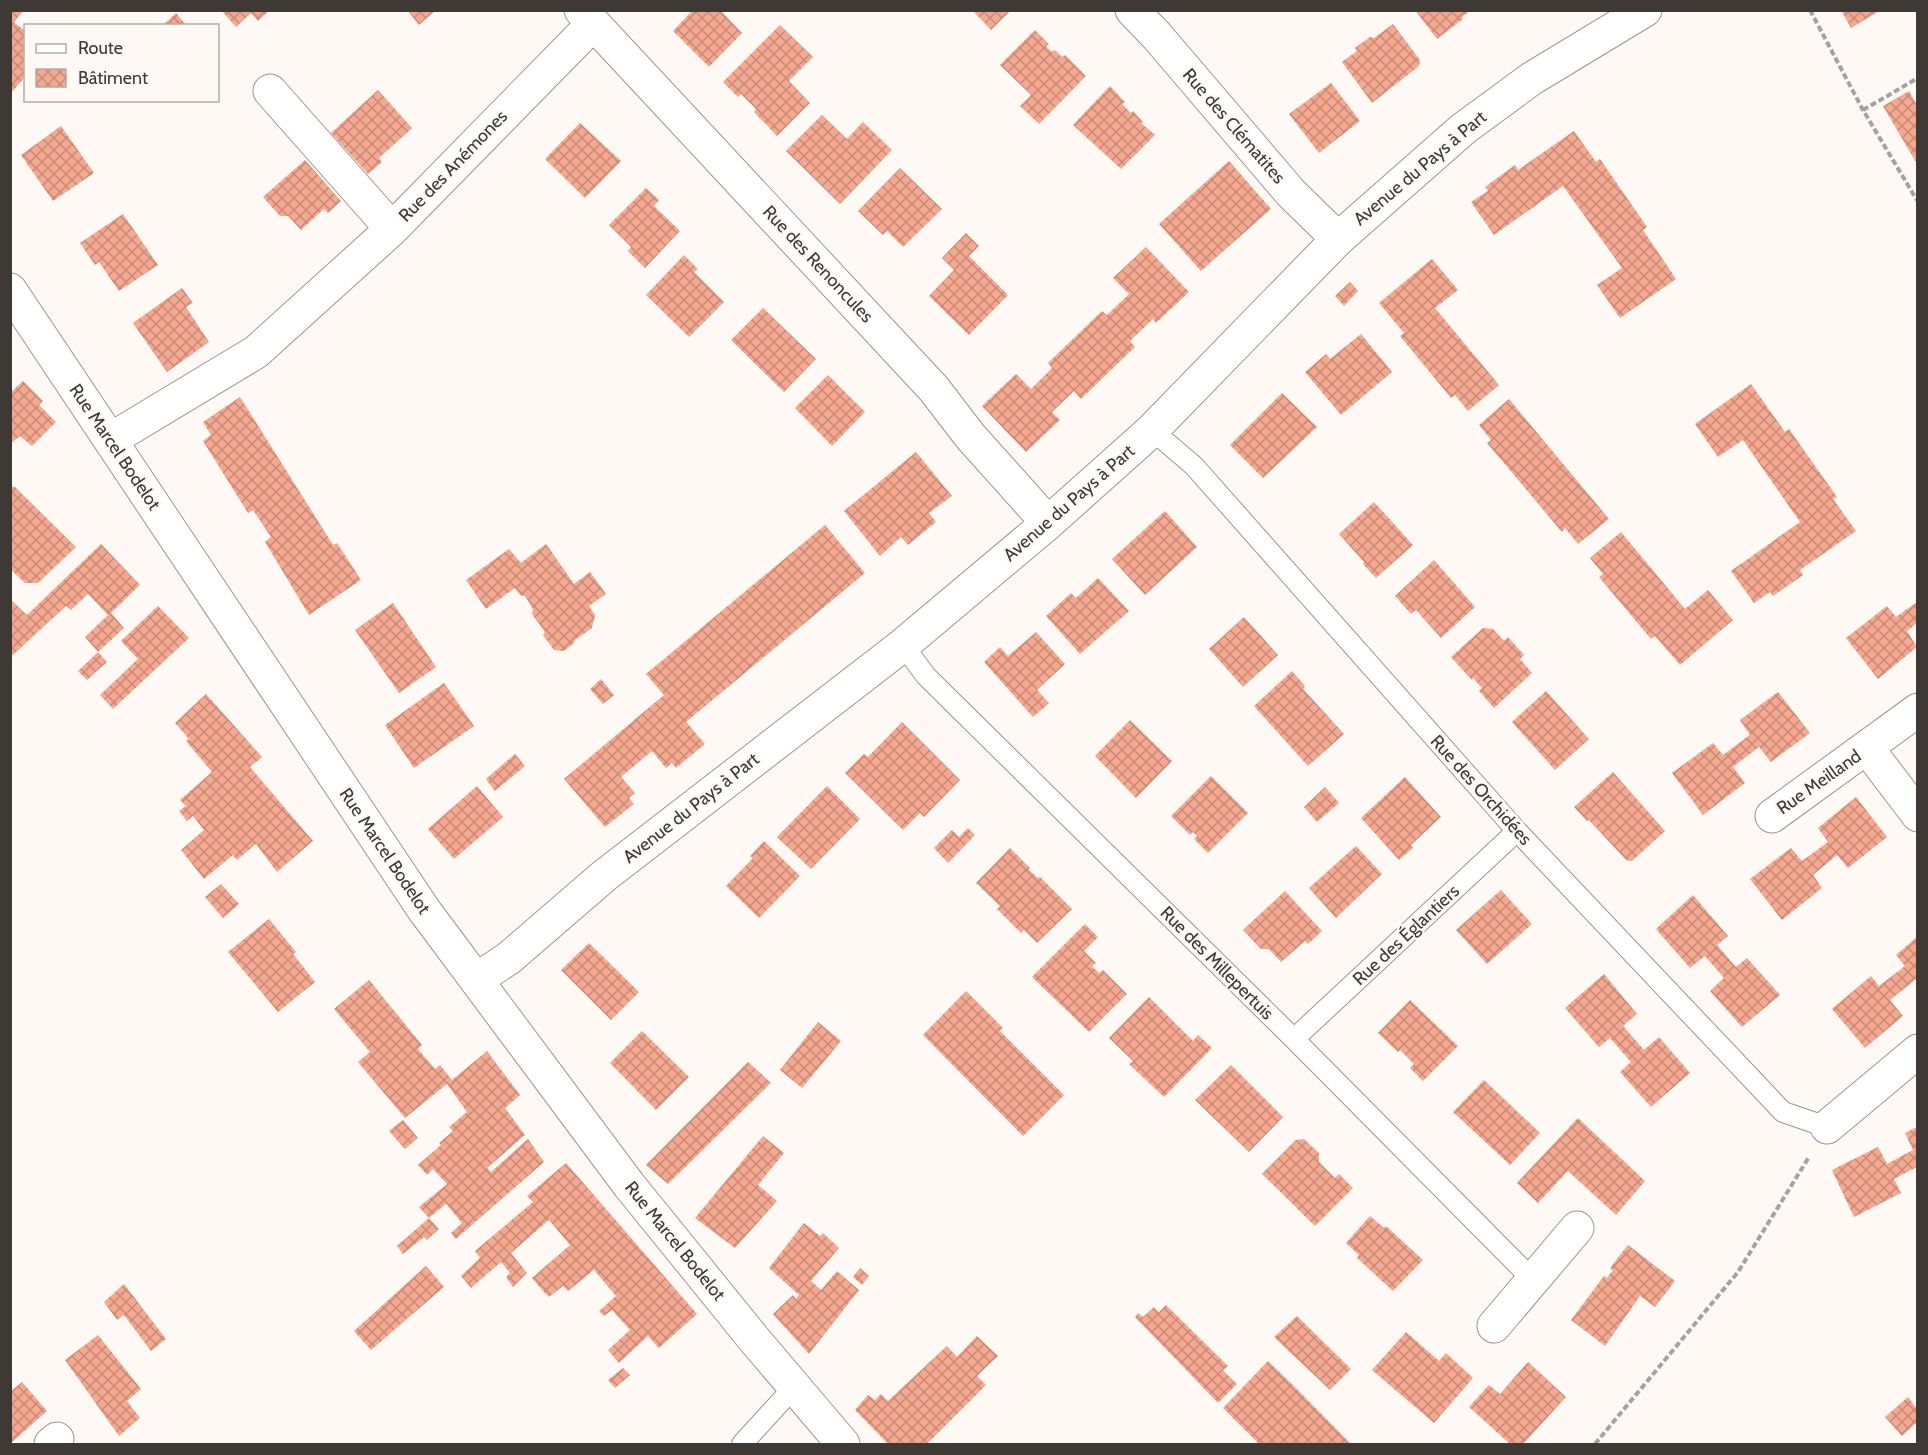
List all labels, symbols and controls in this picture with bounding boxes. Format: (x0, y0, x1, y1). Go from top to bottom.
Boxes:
legend (24, 24, 219, 102)
text: Route (78, 37, 123, 59)
street label: Rue des Clématites (1178, 64, 1290, 188)
text: Bâtiment (78, 67, 148, 89)
street label: Rue des Anémones (394, 106, 512, 226)
street label: Avenue du Pays à Part (1349, 106, 1491, 230)
street label: Rue des Renoncules (758, 201, 878, 327)
street label: Rue Marcel Bodelot (65, 380, 165, 514)
street label: Avenue du Pays à Part (999, 440, 1139, 566)
street label: Rue des Orchidées (1426, 730, 1536, 850)
street label: Rue Meilland (1773, 745, 1865, 819)
street label: Avenue du Pays à Part (619, 748, 763, 868)
street label: Rue Marcel Bodelot (335, 784, 435, 918)
street label: Rue des Églantiers (1348, 880, 1464, 990)
street label: Rue des Millepertuis (1156, 902, 1278, 1024)
street label: Rue Marcel Bodelot (620, 1177, 730, 1305)

